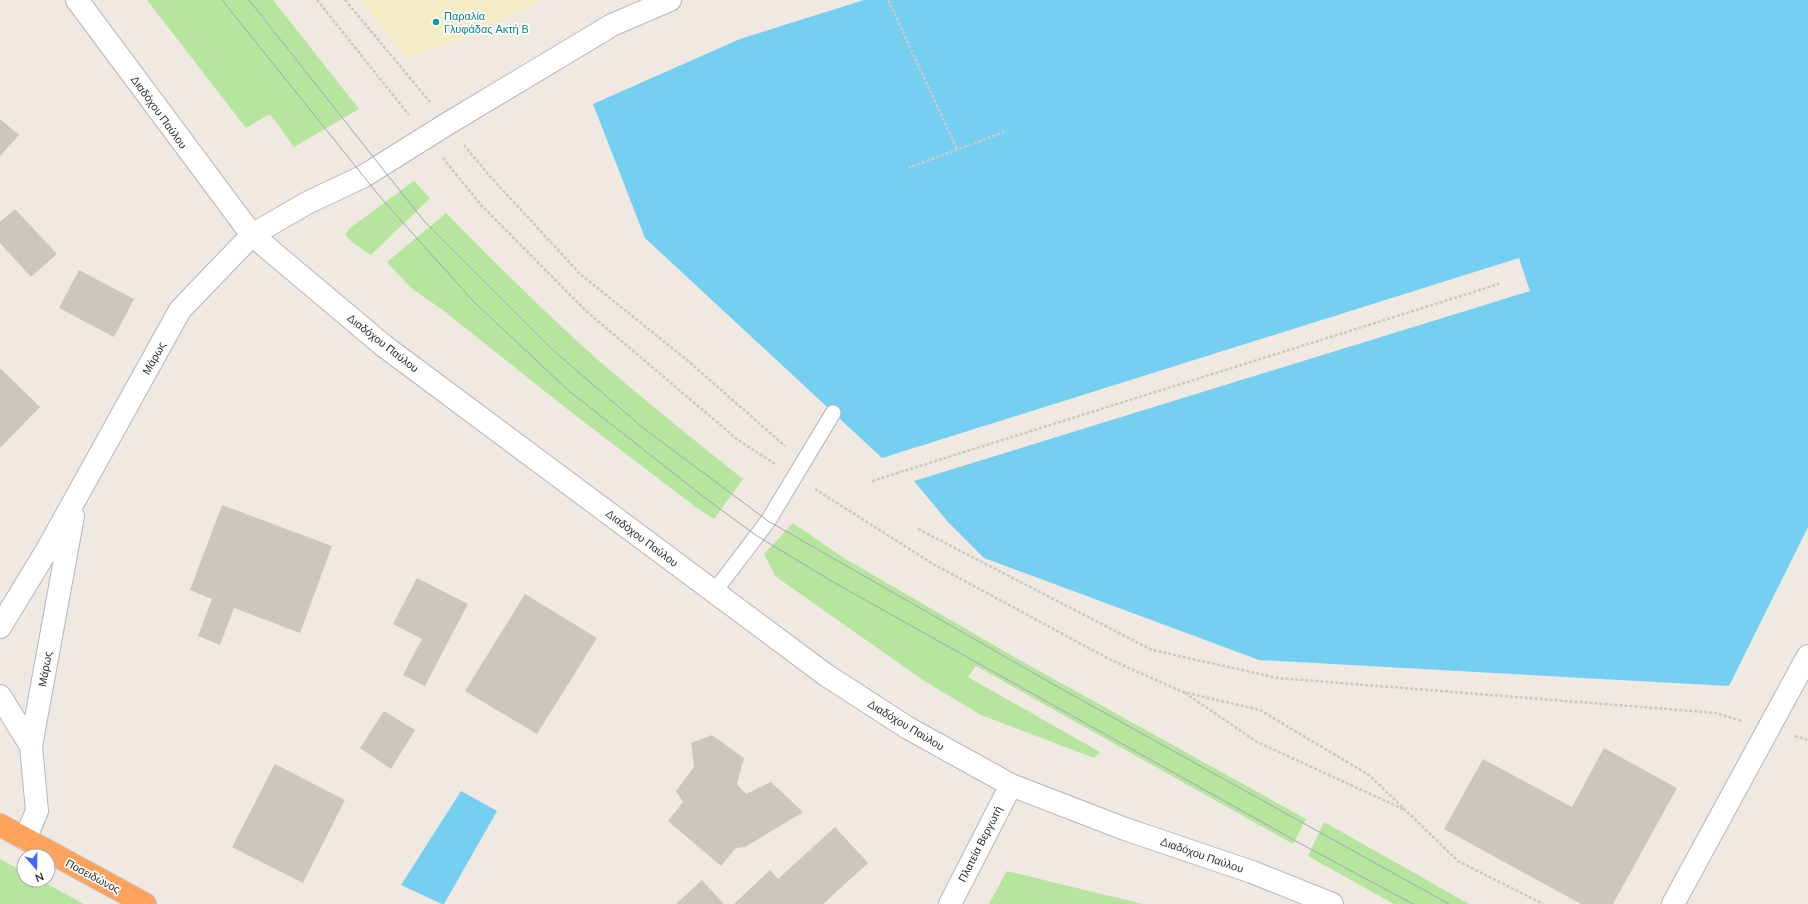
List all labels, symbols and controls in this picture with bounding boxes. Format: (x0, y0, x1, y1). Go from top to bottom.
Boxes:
place label: Παραλία Γλυφάδας Ακτή Β (444, 9, 529, 37)
marker: Παραλία Γλυφάδας Ακτή Β (431, 17, 441, 27)
street label: Διαδόχου Παύλου (127, 73, 190, 152)
street label: Διαδόχου Παύλου (344, 311, 422, 376)
street label: Μάρως (139, 339, 170, 377)
street label: Διαδόχου Παύλου (602, 506, 681, 571)
street label: Μάρως (35, 650, 56, 688)
street label: Διαδόχου Παύλου (865, 697, 947, 754)
street label: Πλατεία Βεργωτή (955, 804, 1006, 885)
street label: Διαδόχου Παύλου (1158, 834, 1245, 877)
north arrow (16, 848, 56, 888)
street label: Ποσειδώνος (63, 856, 123, 897)
text: N (33, 868, 46, 885)

